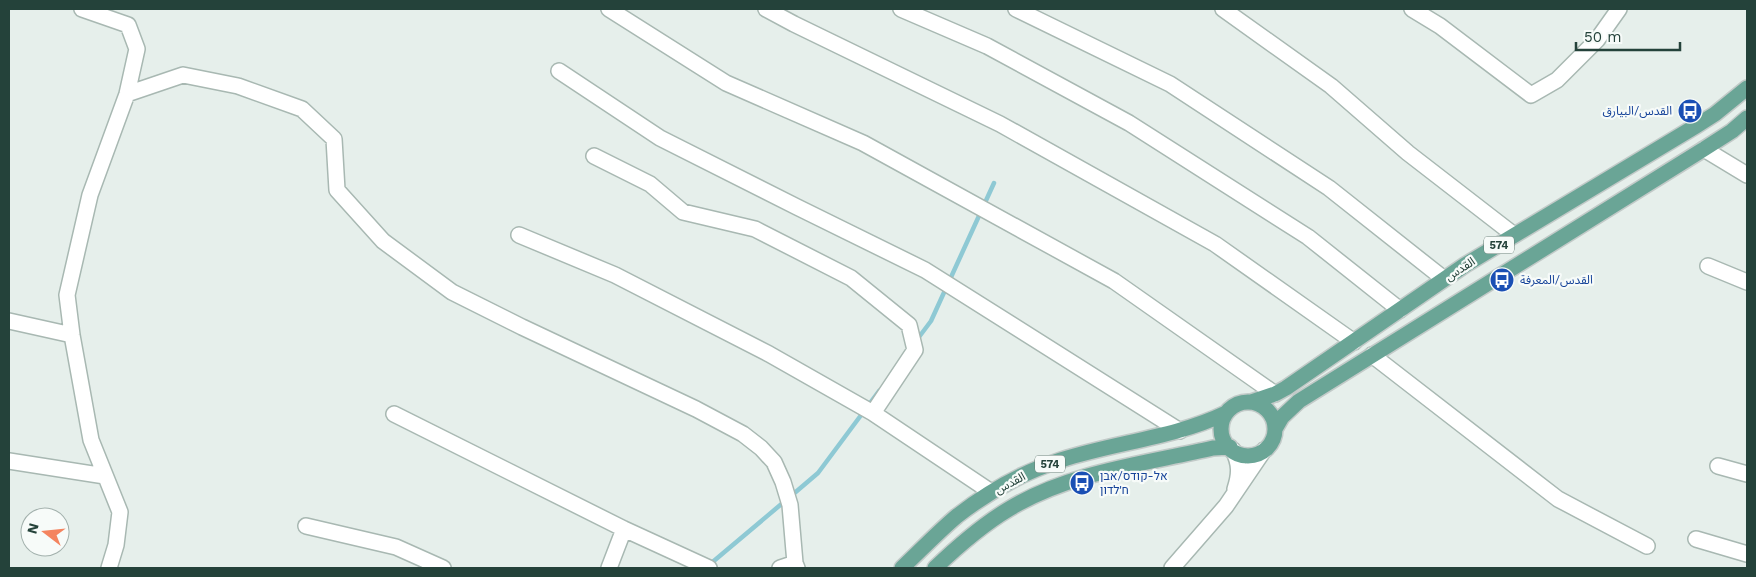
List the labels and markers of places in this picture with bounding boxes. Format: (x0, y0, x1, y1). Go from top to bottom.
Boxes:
bus stop icon: القدس/البيارق (1677, 98, 1703, 124)
place label: القدس/البيارق (1603, 104, 1672, 118)
bus stop icon: القدس/المعرفة (1489, 267, 1515, 293)
place label: القدس/المعرفة (1520, 273, 1593, 287)
place label: אל-קודס/אבן ח׳לדון (1100, 469, 1168, 497)
bus stop icon: אל-קודס/אבן ח׳לדון (1069, 470, 1095, 496)

